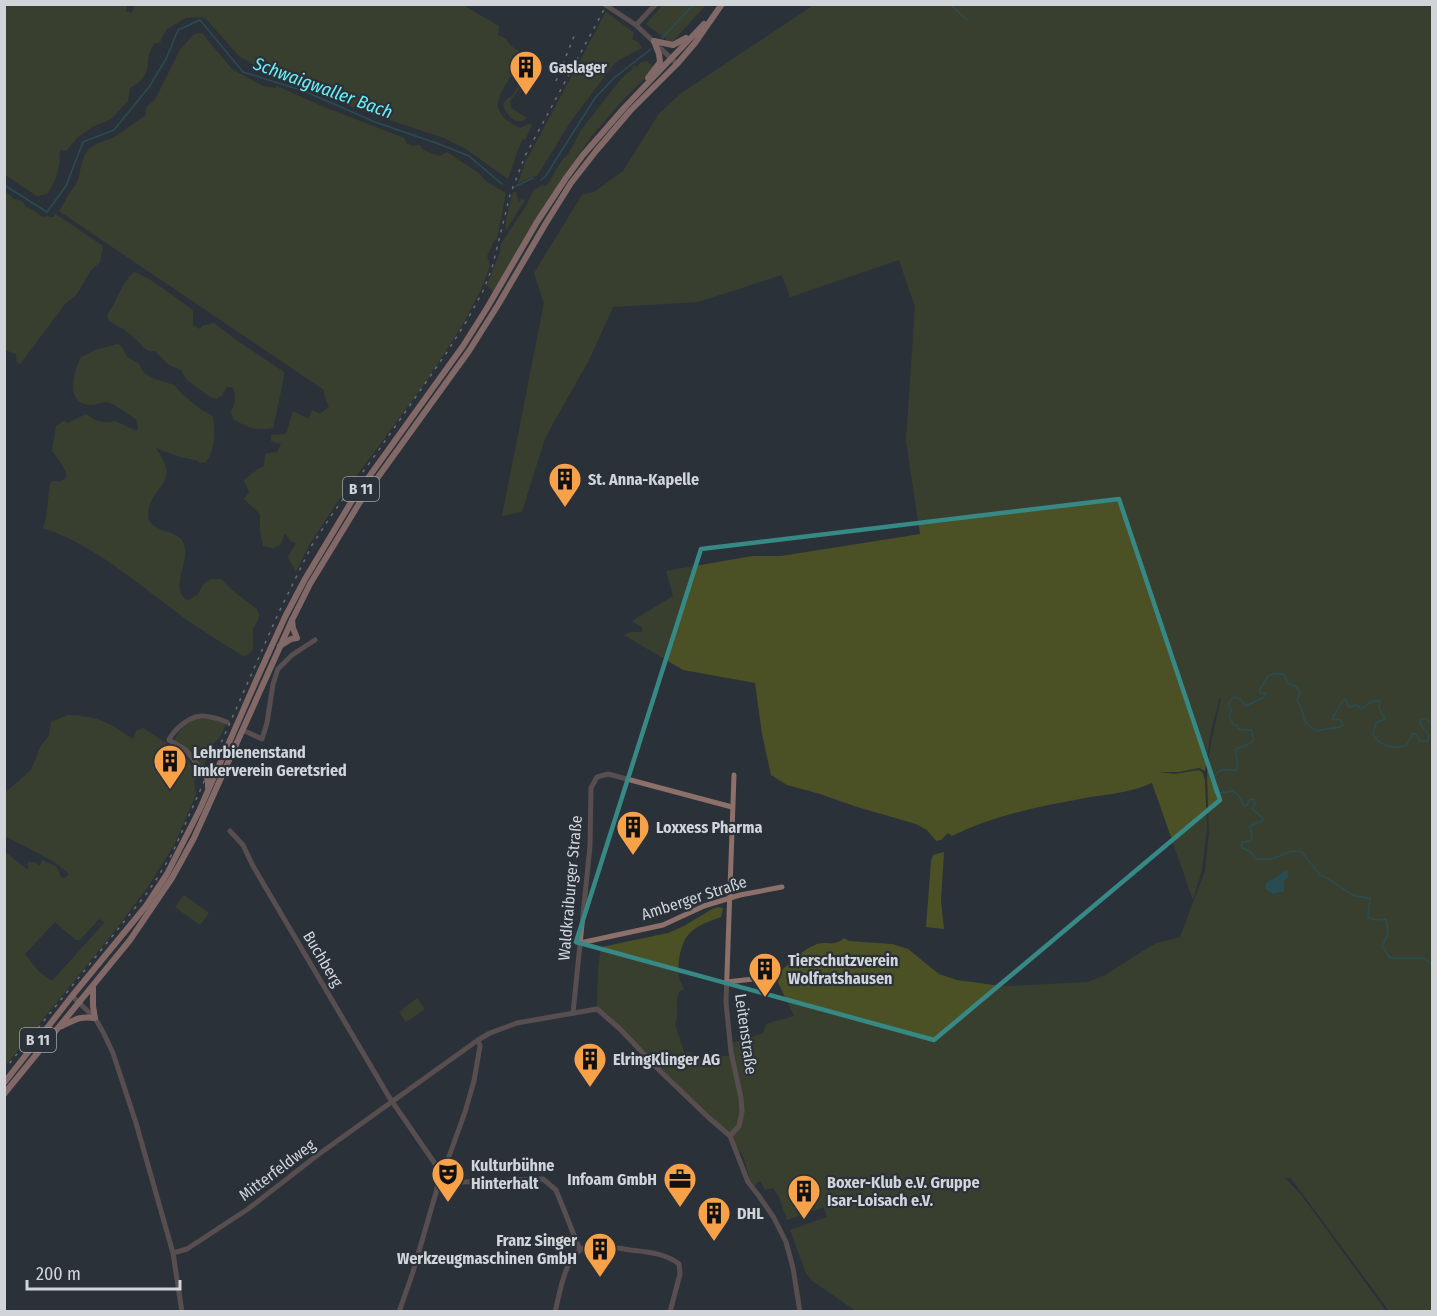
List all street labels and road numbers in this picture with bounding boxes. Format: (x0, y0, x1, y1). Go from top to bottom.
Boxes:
road number: B 11 (343, 477, 379, 501)
street label: Waldkraiburger Straße (554, 815, 586, 961)
street label: Amberger Straße (639, 872, 749, 924)
street label: Buchberg (299, 928, 347, 991)
street label: Leitenstraße (731, 992, 761, 1076)
road number: B 11 (20, 1028, 56, 1052)
street label: Mitterfeldweg (235, 1135, 319, 1205)

